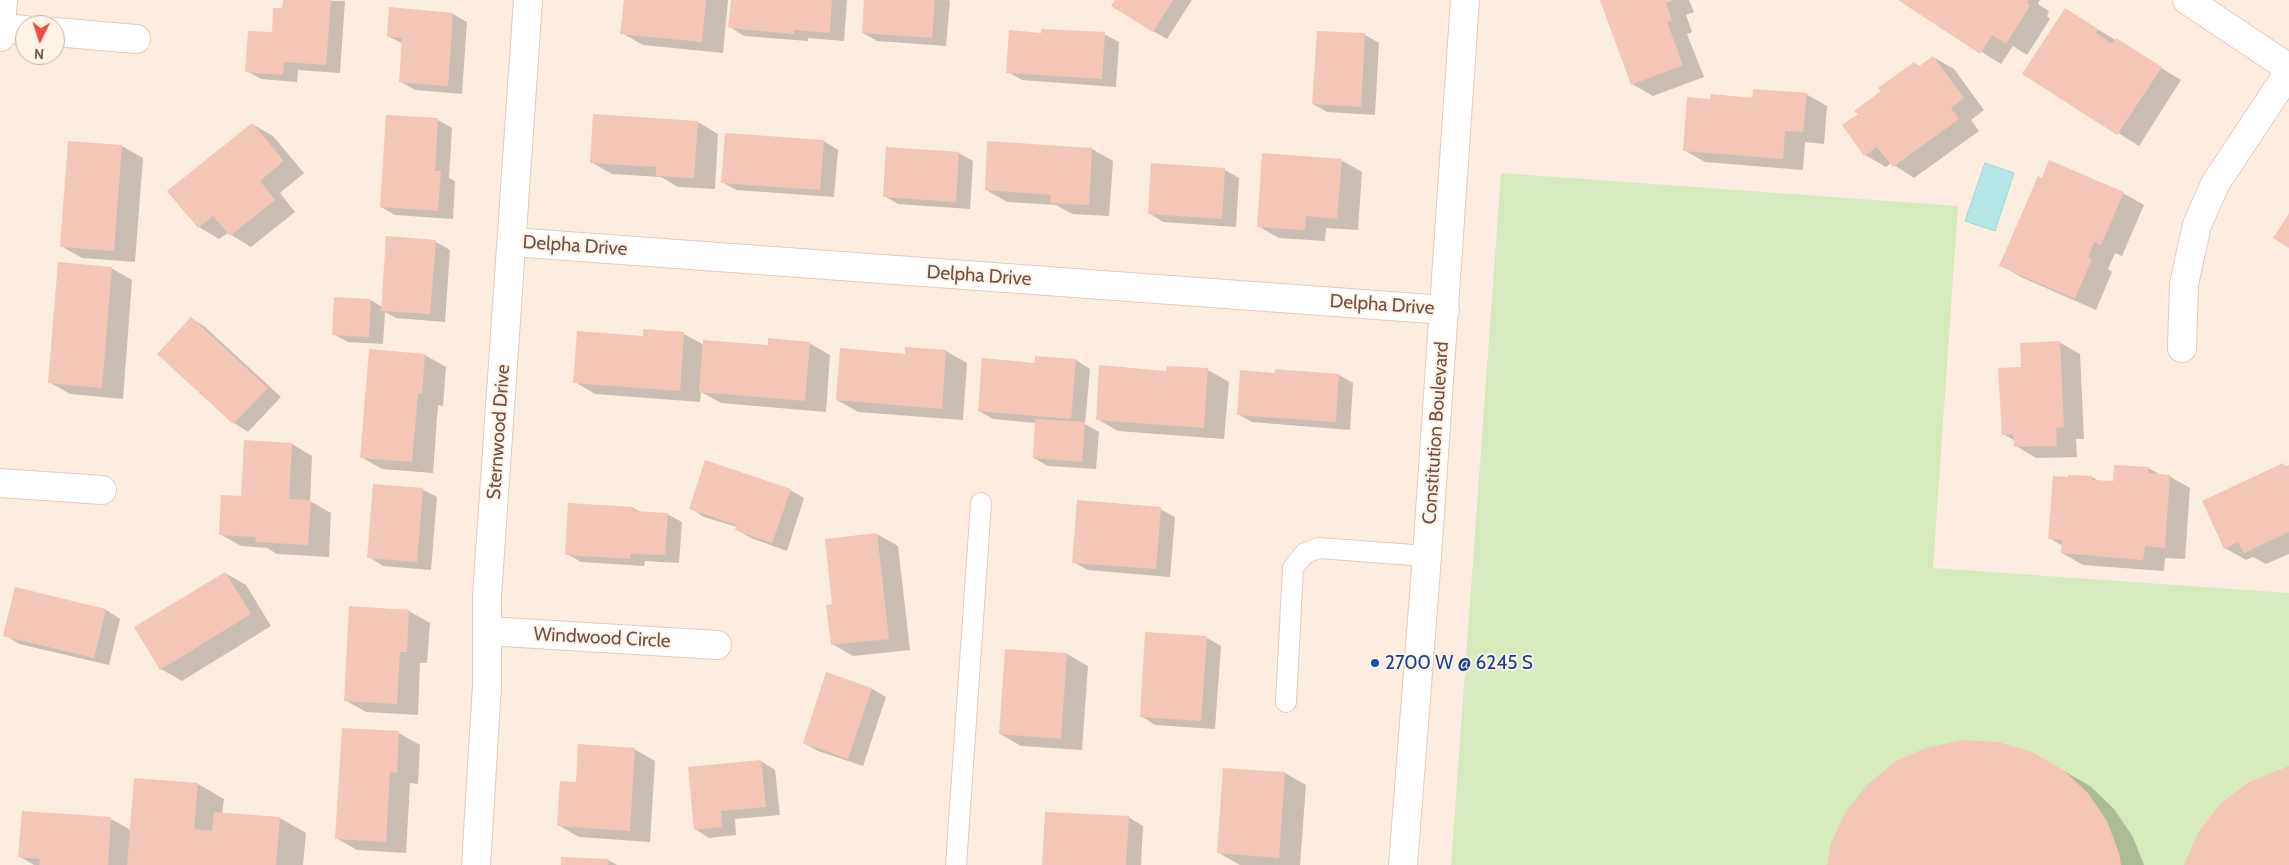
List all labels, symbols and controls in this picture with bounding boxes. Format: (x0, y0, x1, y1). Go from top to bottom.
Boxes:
north arrow (15, 15, 65, 65)
text: N (33, 45, 45, 63)
street label: Delpha Drive (522, 231, 628, 261)
street label: Delpha Drive (926, 261, 1032, 291)
street label: Delpha Drive (1329, 290, 1435, 320)
street label: Constitution Boulevard (1418, 341, 1454, 525)
street label: Sternwood Drive (483, 364, 515, 500)
street label: Windwood Circle (533, 623, 671, 653)
place label: 2700 W @ 6245 S (1385, 652, 1533, 674)
marker: 2700 W @ 6245 S (1369, 657, 1381, 669)

